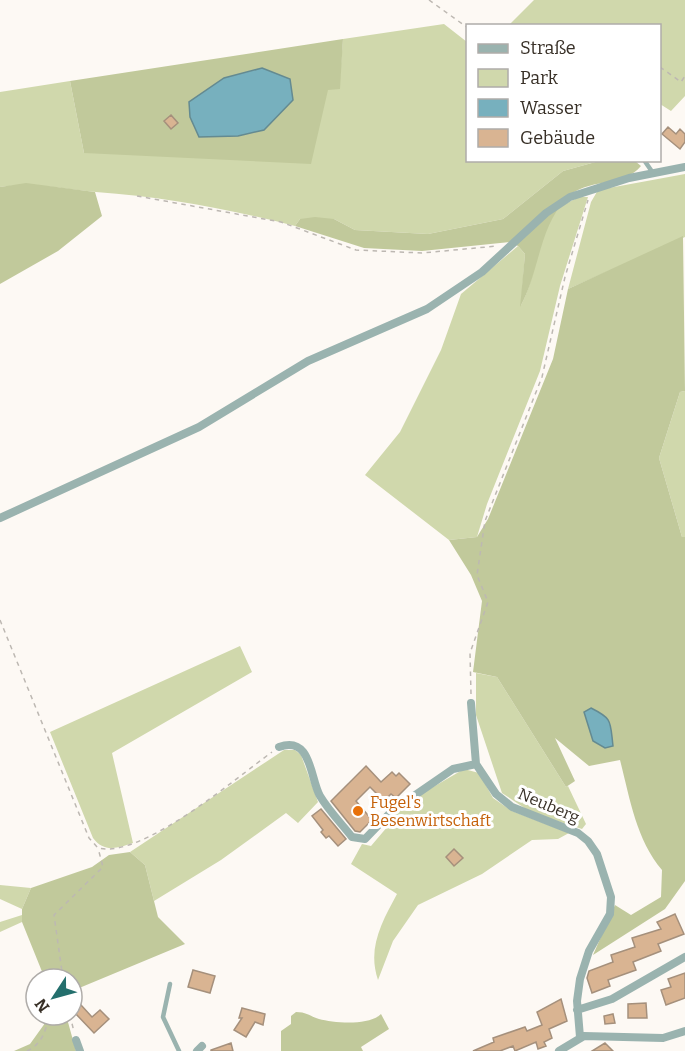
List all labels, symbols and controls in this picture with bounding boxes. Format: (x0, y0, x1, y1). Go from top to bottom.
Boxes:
legend (466, 24, 661, 162)
text: Straße (520, 37, 576, 59)
text: Park (520, 67, 559, 89)
text: Wasser (520, 97, 582, 119)
text: Gebäude (520, 127, 595, 149)
street label: Neuberg (515, 784, 582, 827)
place label: Fugel's Besenwirtschaft (370, 793, 491, 830)
marker: Fugel's Besenwirtschaft (351, 804, 365, 818)
north arrow (24, 967, 84, 1027)
text: N (31, 995, 54, 1016)

